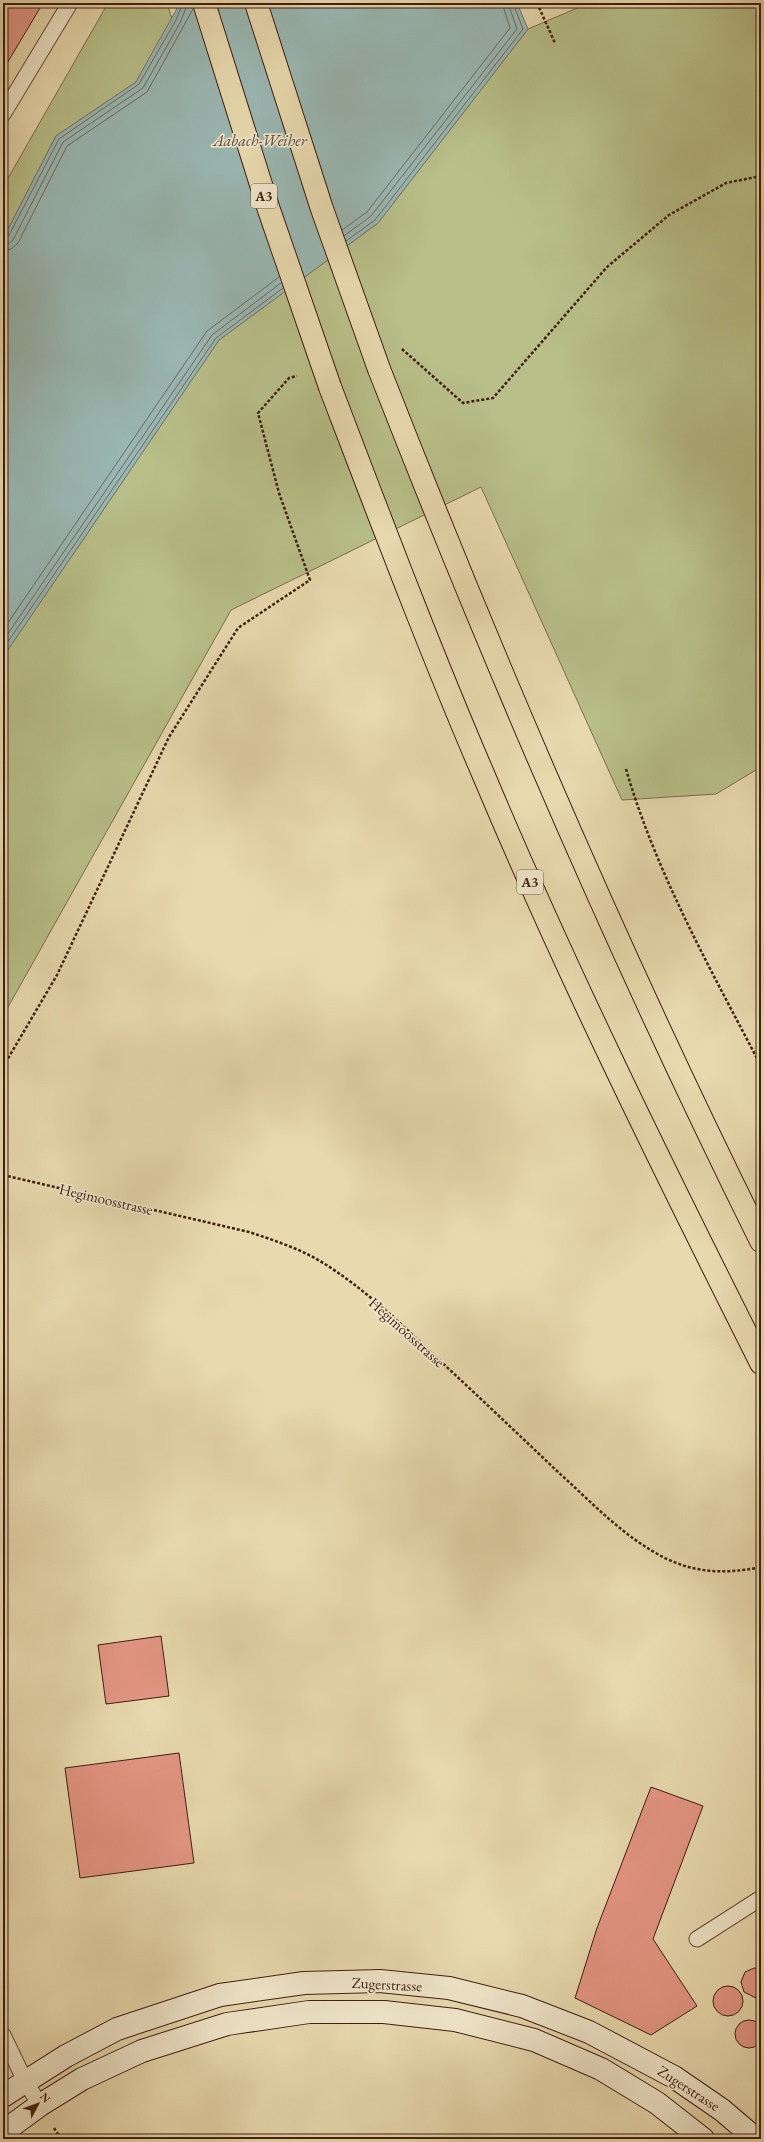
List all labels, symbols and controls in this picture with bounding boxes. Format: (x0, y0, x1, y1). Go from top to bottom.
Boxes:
water label: Aabach-Weiher (212, 130, 308, 151)
road number: A3 (251, 184, 277, 208)
road number: A3 (517, 870, 543, 894)
street label: Hegimoosstrasse (57, 1179, 155, 1219)
street label: Hegimoosstrasse (365, 1293, 449, 1371)
street label: Zugerstrasse (351, 1973, 423, 1995)
street label: Zugerstrasse (654, 2061, 724, 2115)
north arrow (18, 2084, 58, 2124)
text: N (37, 2089, 54, 2105)

